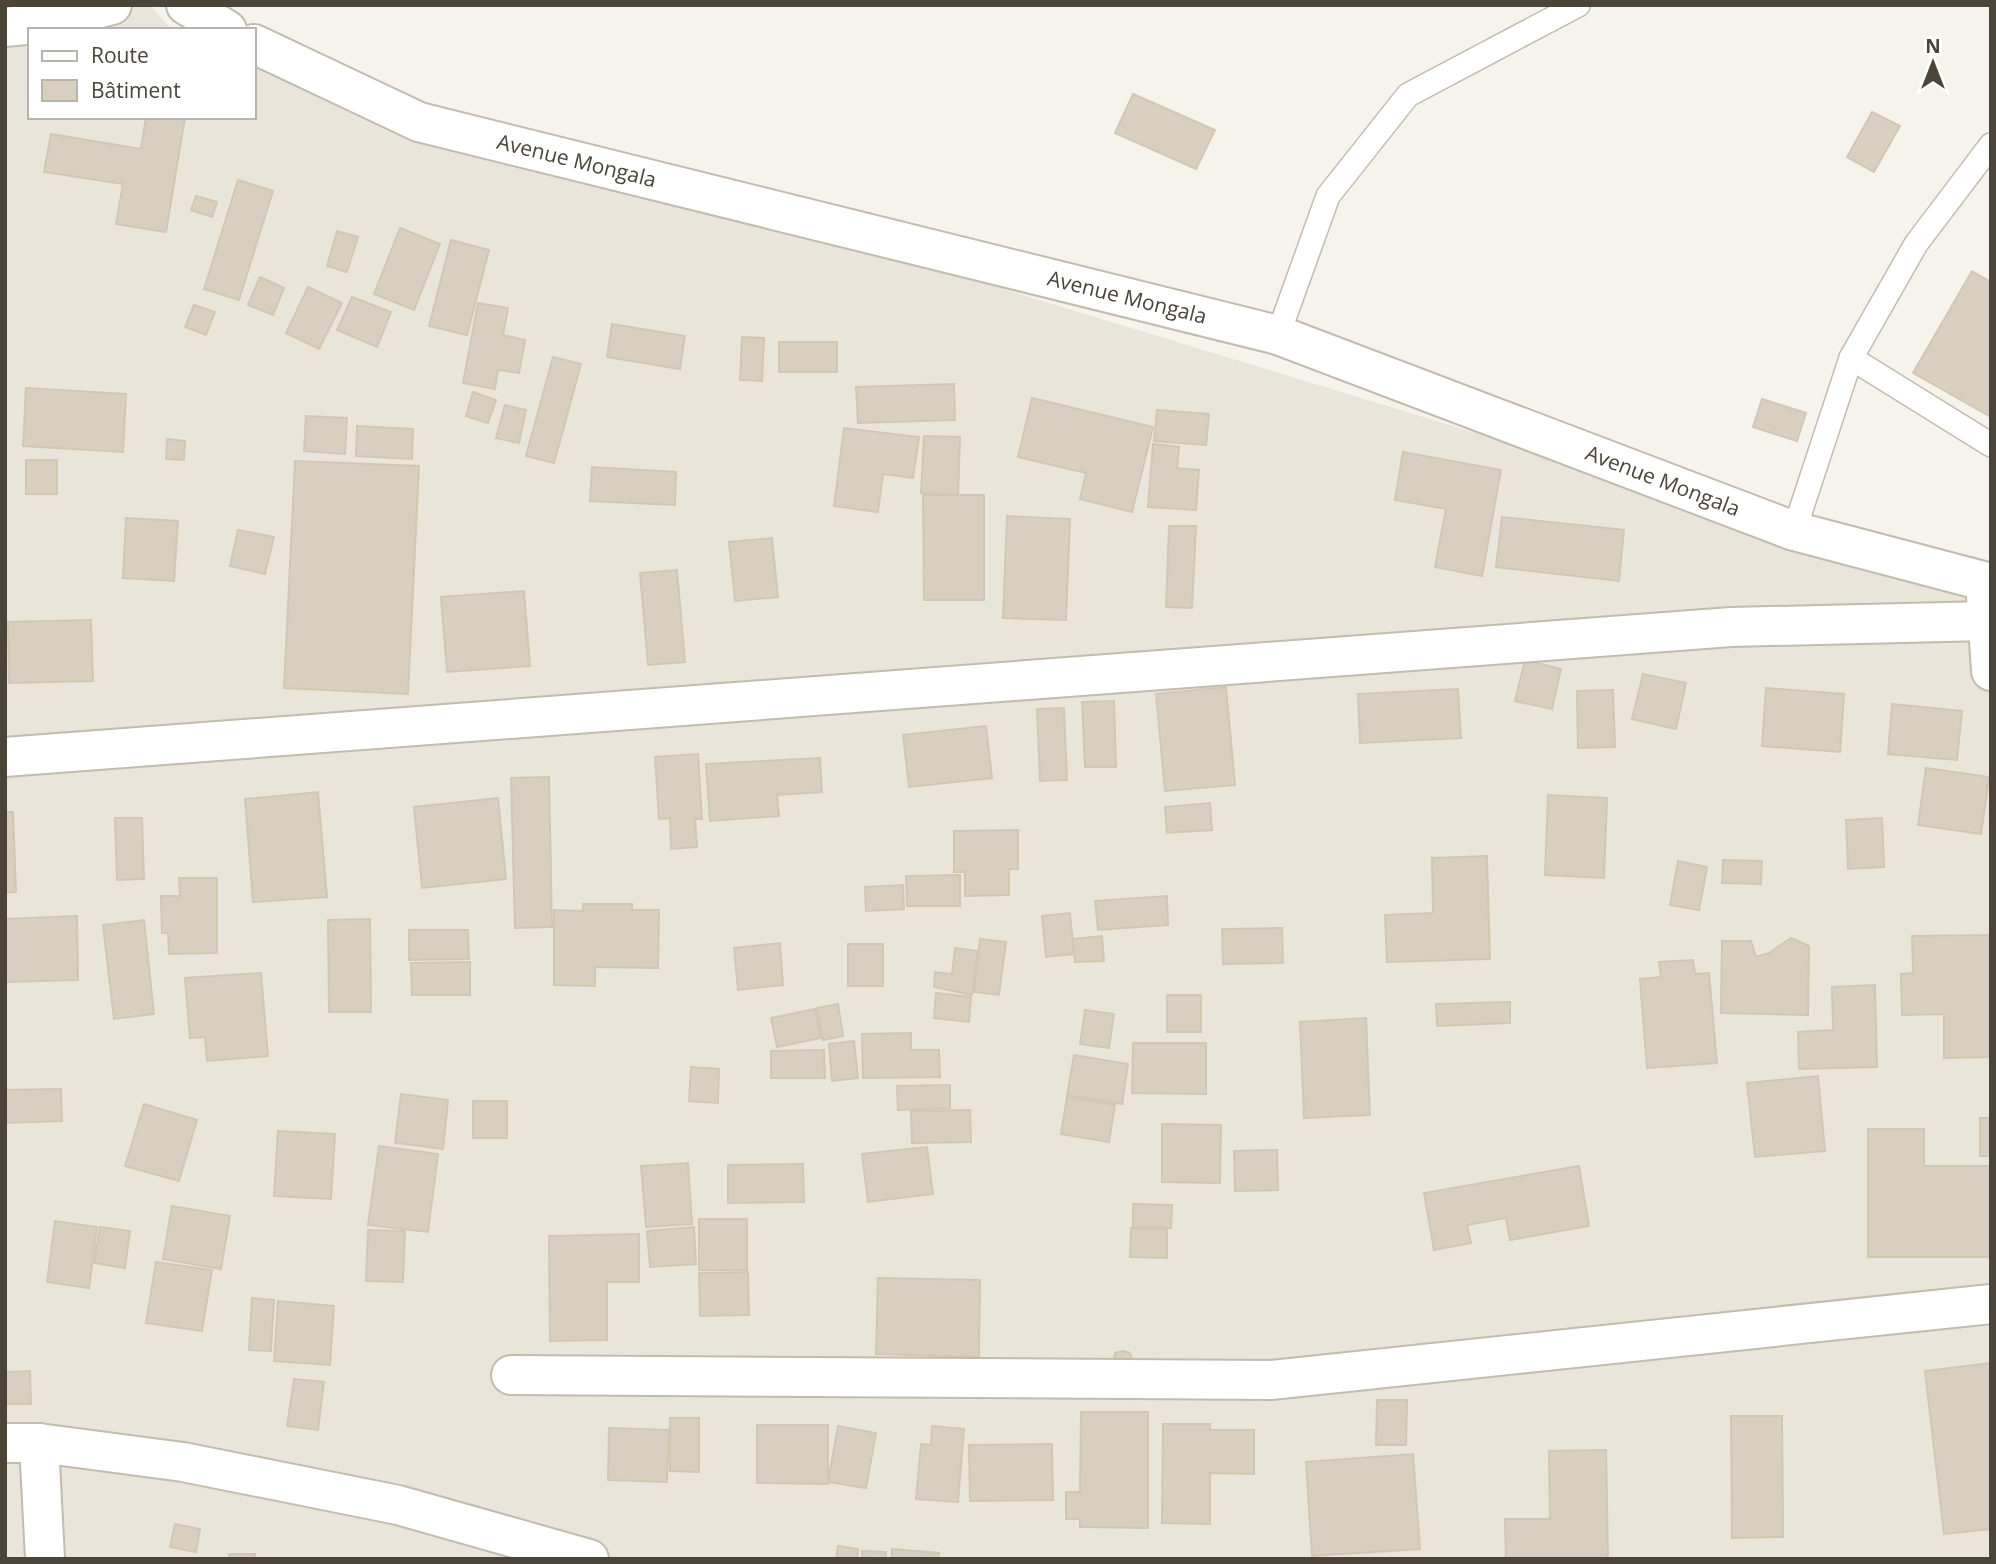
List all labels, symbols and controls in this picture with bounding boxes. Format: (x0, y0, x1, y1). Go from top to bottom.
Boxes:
legend (28, 28, 256, 119)
north arrow (1898, 28, 1968, 98)
text: N (1925, 33, 1941, 59)
text: Route (91, 41, 149, 69)
text: Bâtiment (91, 76, 181, 104)
street label: Avenue Mongala (494, 127, 659, 193)
street label: Avenue Mongala (1045, 263, 1210, 330)
street label: Avenue Mongala (1582, 438, 1744, 522)

